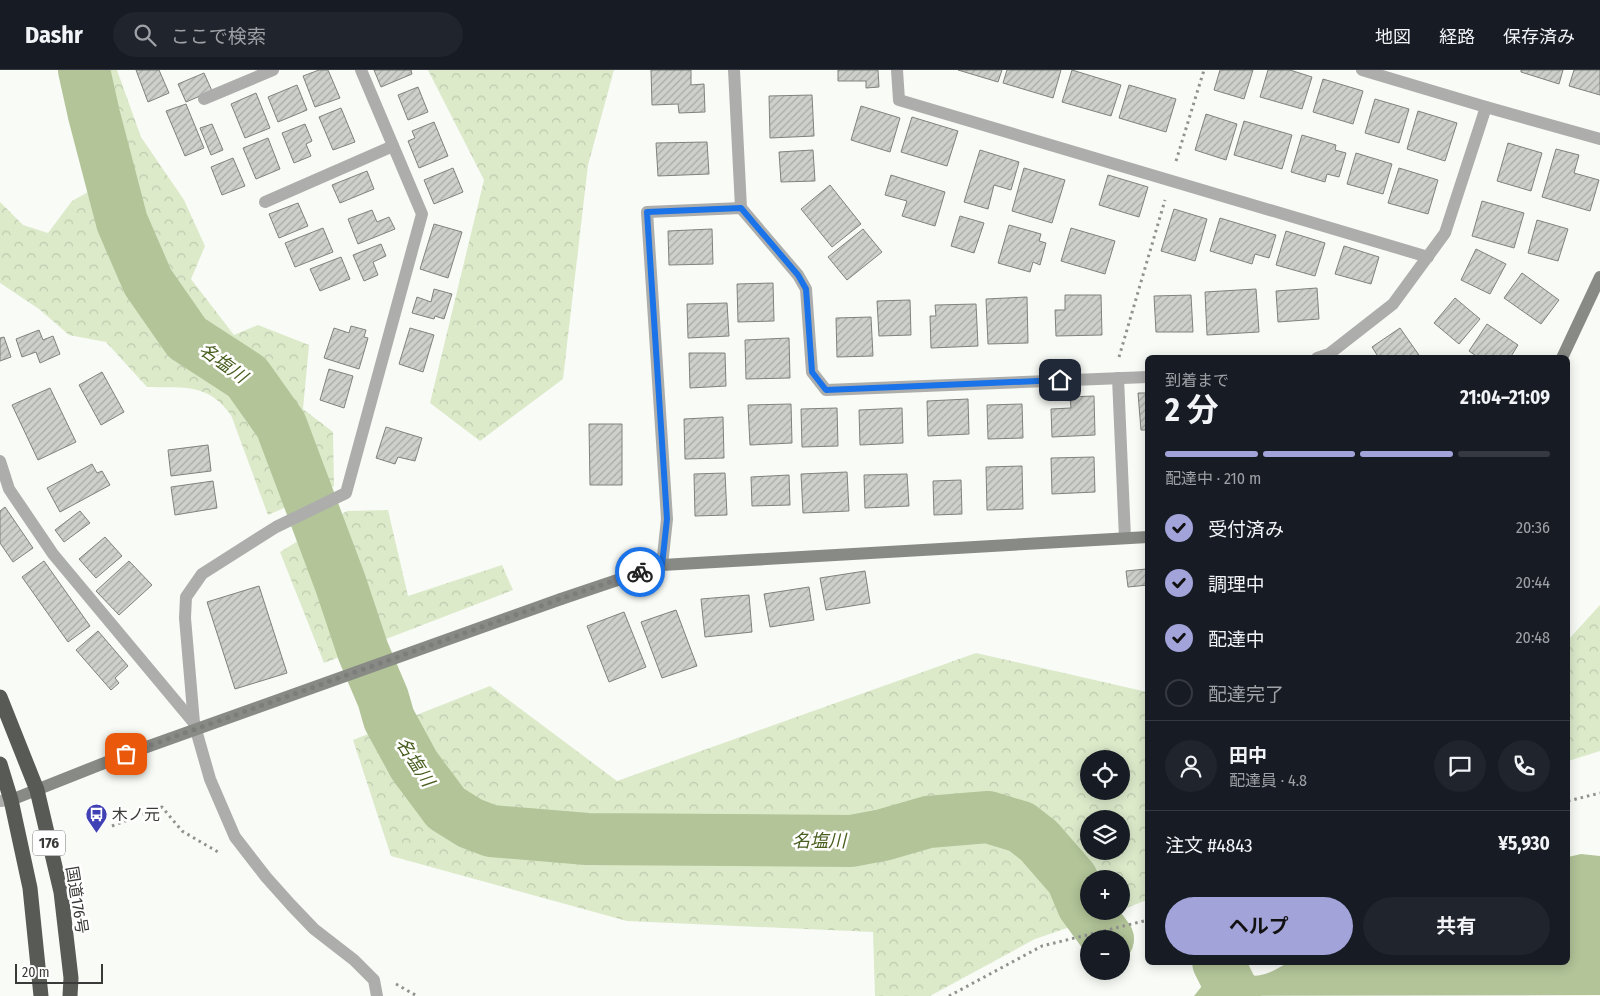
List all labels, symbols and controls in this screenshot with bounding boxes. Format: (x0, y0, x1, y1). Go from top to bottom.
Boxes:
search box (113, 12, 463, 57)
text: Dashr (25, 21, 83, 49)
icon: search (131, 21, 159, 49)
text: ここで検索 (171, 25, 266, 48)
text: 地図 (1375, 26, 1411, 48)
text: 経路 (1439, 26, 1475, 48)
text: 保存済み (1503, 26, 1575, 48)
water label: 名塩川 (195, 338, 253, 389)
pin (1039, 359, 1081, 401)
icon: home (1046, 366, 1074, 394)
text: 到着まで (1165, 371, 1229, 390)
text: 21:04–21:09 (1460, 386, 1550, 409)
text: 2 分 (1165, 391, 1218, 429)
text: 配達中 · 210 m (1165, 469, 1261, 488)
icon: check (1165, 514, 1193, 542)
text: 受付済み (1208, 518, 1284, 541)
text: 20:36 (1516, 518, 1550, 537)
courier (615, 547, 665, 597)
icon: bike (626, 558, 654, 586)
icon: check (1165, 569, 1193, 597)
text: 調理中 (1208, 573, 1265, 596)
text: 20:44 (1516, 573, 1550, 592)
icon: check (1165, 624, 1193, 652)
text: 配達中 (1208, 628, 1265, 651)
text: 20:48 (1516, 628, 1550, 647)
text: 配達完了 (1208, 683, 1284, 706)
pin (105, 733, 147, 775)
water label: 名塩川 (391, 733, 440, 792)
icon: bag (112, 740, 140, 768)
button: person (1165, 740, 1217, 792)
button: chat (1434, 740, 1486, 792)
button: phone (1498, 740, 1550, 792)
text: 田中 (1229, 744, 1267, 767)
map controls (1080, 750, 1130, 980)
button: locate (1080, 750, 1130, 800)
text: 配達員 · 4.8 (1229, 771, 1307, 790)
bus stop icon: 木ノ元 (84, 802, 108, 833)
place label: 木ノ元 (112, 805, 160, 824)
button: layers (1080, 810, 1130, 860)
road number: 176 (33, 830, 65, 856)
water label: 名塩川 (792, 830, 848, 852)
text: ¥5,930 (1498, 832, 1550, 855)
text: 注文 #4843 (1165, 834, 1253, 857)
street label: 国道176号 (62, 865, 92, 935)
button: + (1080, 870, 1130, 920)
button: ヘルプ (1165, 897, 1353, 955)
button: 共有 (1363, 897, 1550, 955)
button: − (1080, 930, 1130, 980)
scale bar (15, 961, 102, 984)
text: 20 m (22, 964, 50, 981)

